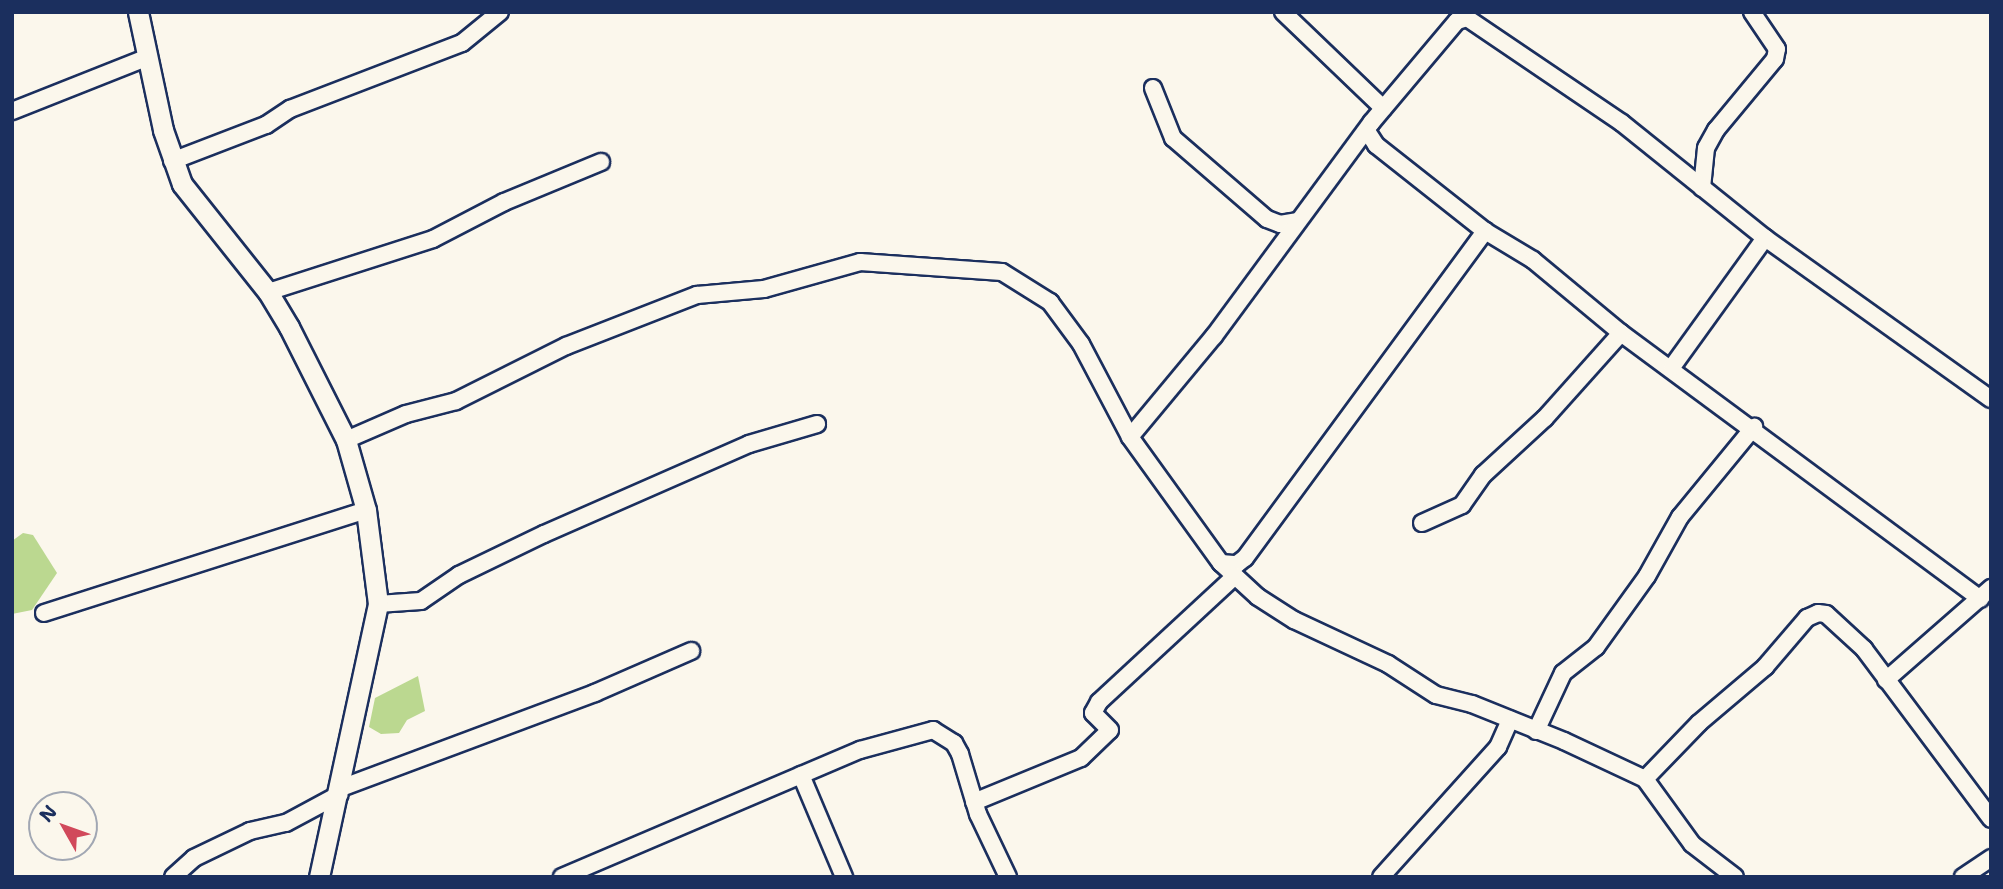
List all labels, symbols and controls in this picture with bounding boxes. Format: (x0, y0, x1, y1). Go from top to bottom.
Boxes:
north arrow (28, 791, 98, 861)
text: N (34, 800, 62, 827)

